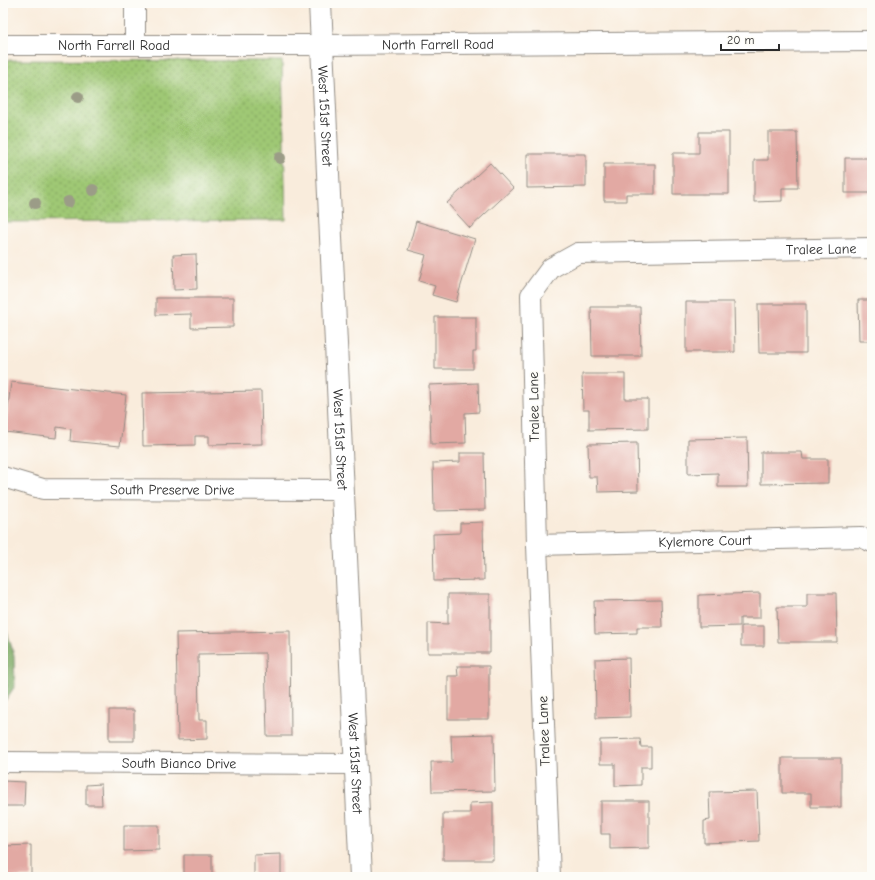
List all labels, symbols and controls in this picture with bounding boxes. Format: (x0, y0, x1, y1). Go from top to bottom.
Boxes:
scale bar (721, 26, 779, 52)
text: 20 m (727, 33, 755, 47)
street label: North Farrell Road (382, 35, 494, 53)
street label: North Farrell Road (58, 37, 170, 54)
street label: West 151st Street (314, 65, 336, 168)
street label: Tralee Lane (786, 240, 856, 258)
street label: Tralee Lane (525, 372, 543, 442)
street label: West 151st Street (330, 389, 351, 491)
street label: South Preserve Drive (110, 481, 235, 498)
street label: Kylemore Court (658, 531, 753, 550)
street label: Tralee Lane (534, 696, 554, 766)
street label: West 151st Street (345, 712, 367, 815)
street label: South Bianco Drive (122, 754, 236, 772)

